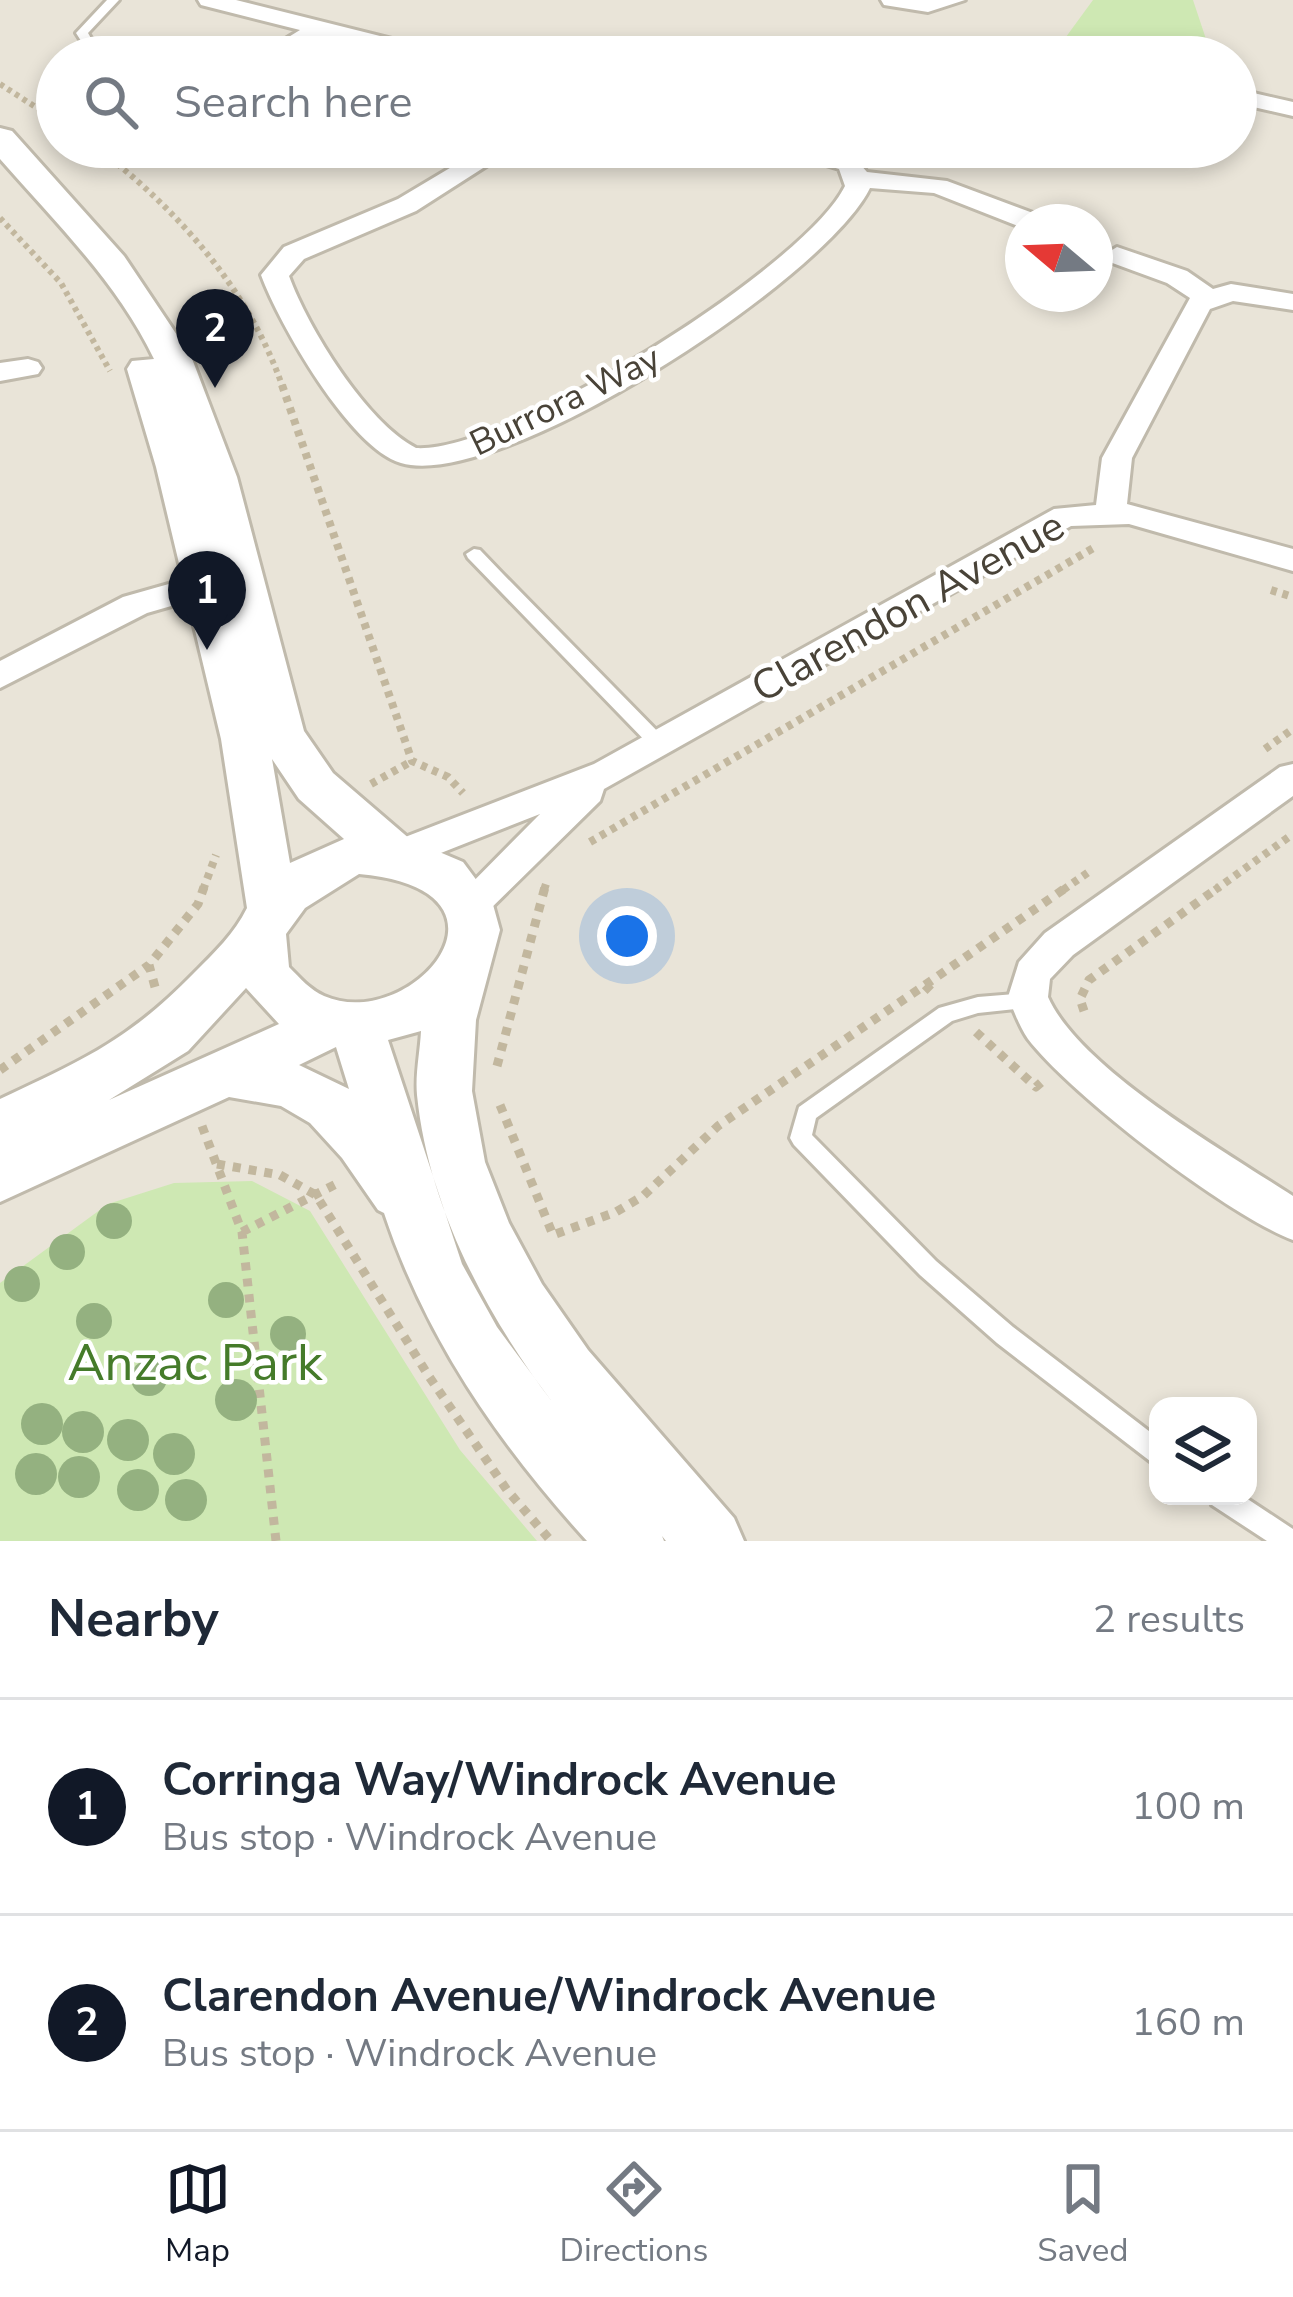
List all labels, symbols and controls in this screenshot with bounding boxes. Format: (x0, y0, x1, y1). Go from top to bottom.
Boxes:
search box (36, 36, 1257, 168)
icon: search (78, 69, 144, 135)
text: Search here (174, 72, 413, 133)
north arrow (1005, 204, 1113, 312)
pin: 2 (176, 289, 254, 388)
street label: Burrora Way (462, 334, 669, 468)
street label: Clarendon Avenue (741, 497, 1075, 717)
pin: 1 (168, 551, 246, 650)
your location (597, 906, 657, 966)
park label: Anzac Park (67, 1328, 323, 1398)
map controls (1149, 1397, 1257, 1505)
button: layers (1149, 1397, 1257, 1505)
text: Nearby (48, 1584, 219, 1654)
text: 2 results (1093, 1593, 1245, 1646)
text: Corringa Way/Windrock Avenue (162, 1750, 836, 1811)
text: 1 (75, 1780, 99, 1833)
text: 100 m (1131, 1780, 1245, 1833)
text: Bus stop · Windrock Avenue (162, 1811, 657, 1864)
text: Clarendon Avenue/Windrock Avenue (162, 1966, 936, 2027)
text: 2 (75, 1996, 99, 2049)
text: 160 m (1131, 1996, 1245, 2049)
text: Bus stop · Windrock Avenue (162, 2027, 657, 2080)
tab: Map (165, 2156, 231, 2273)
tab: Directions (560, 2156, 708, 2273)
tab: Saved (1037, 2156, 1128, 2273)

